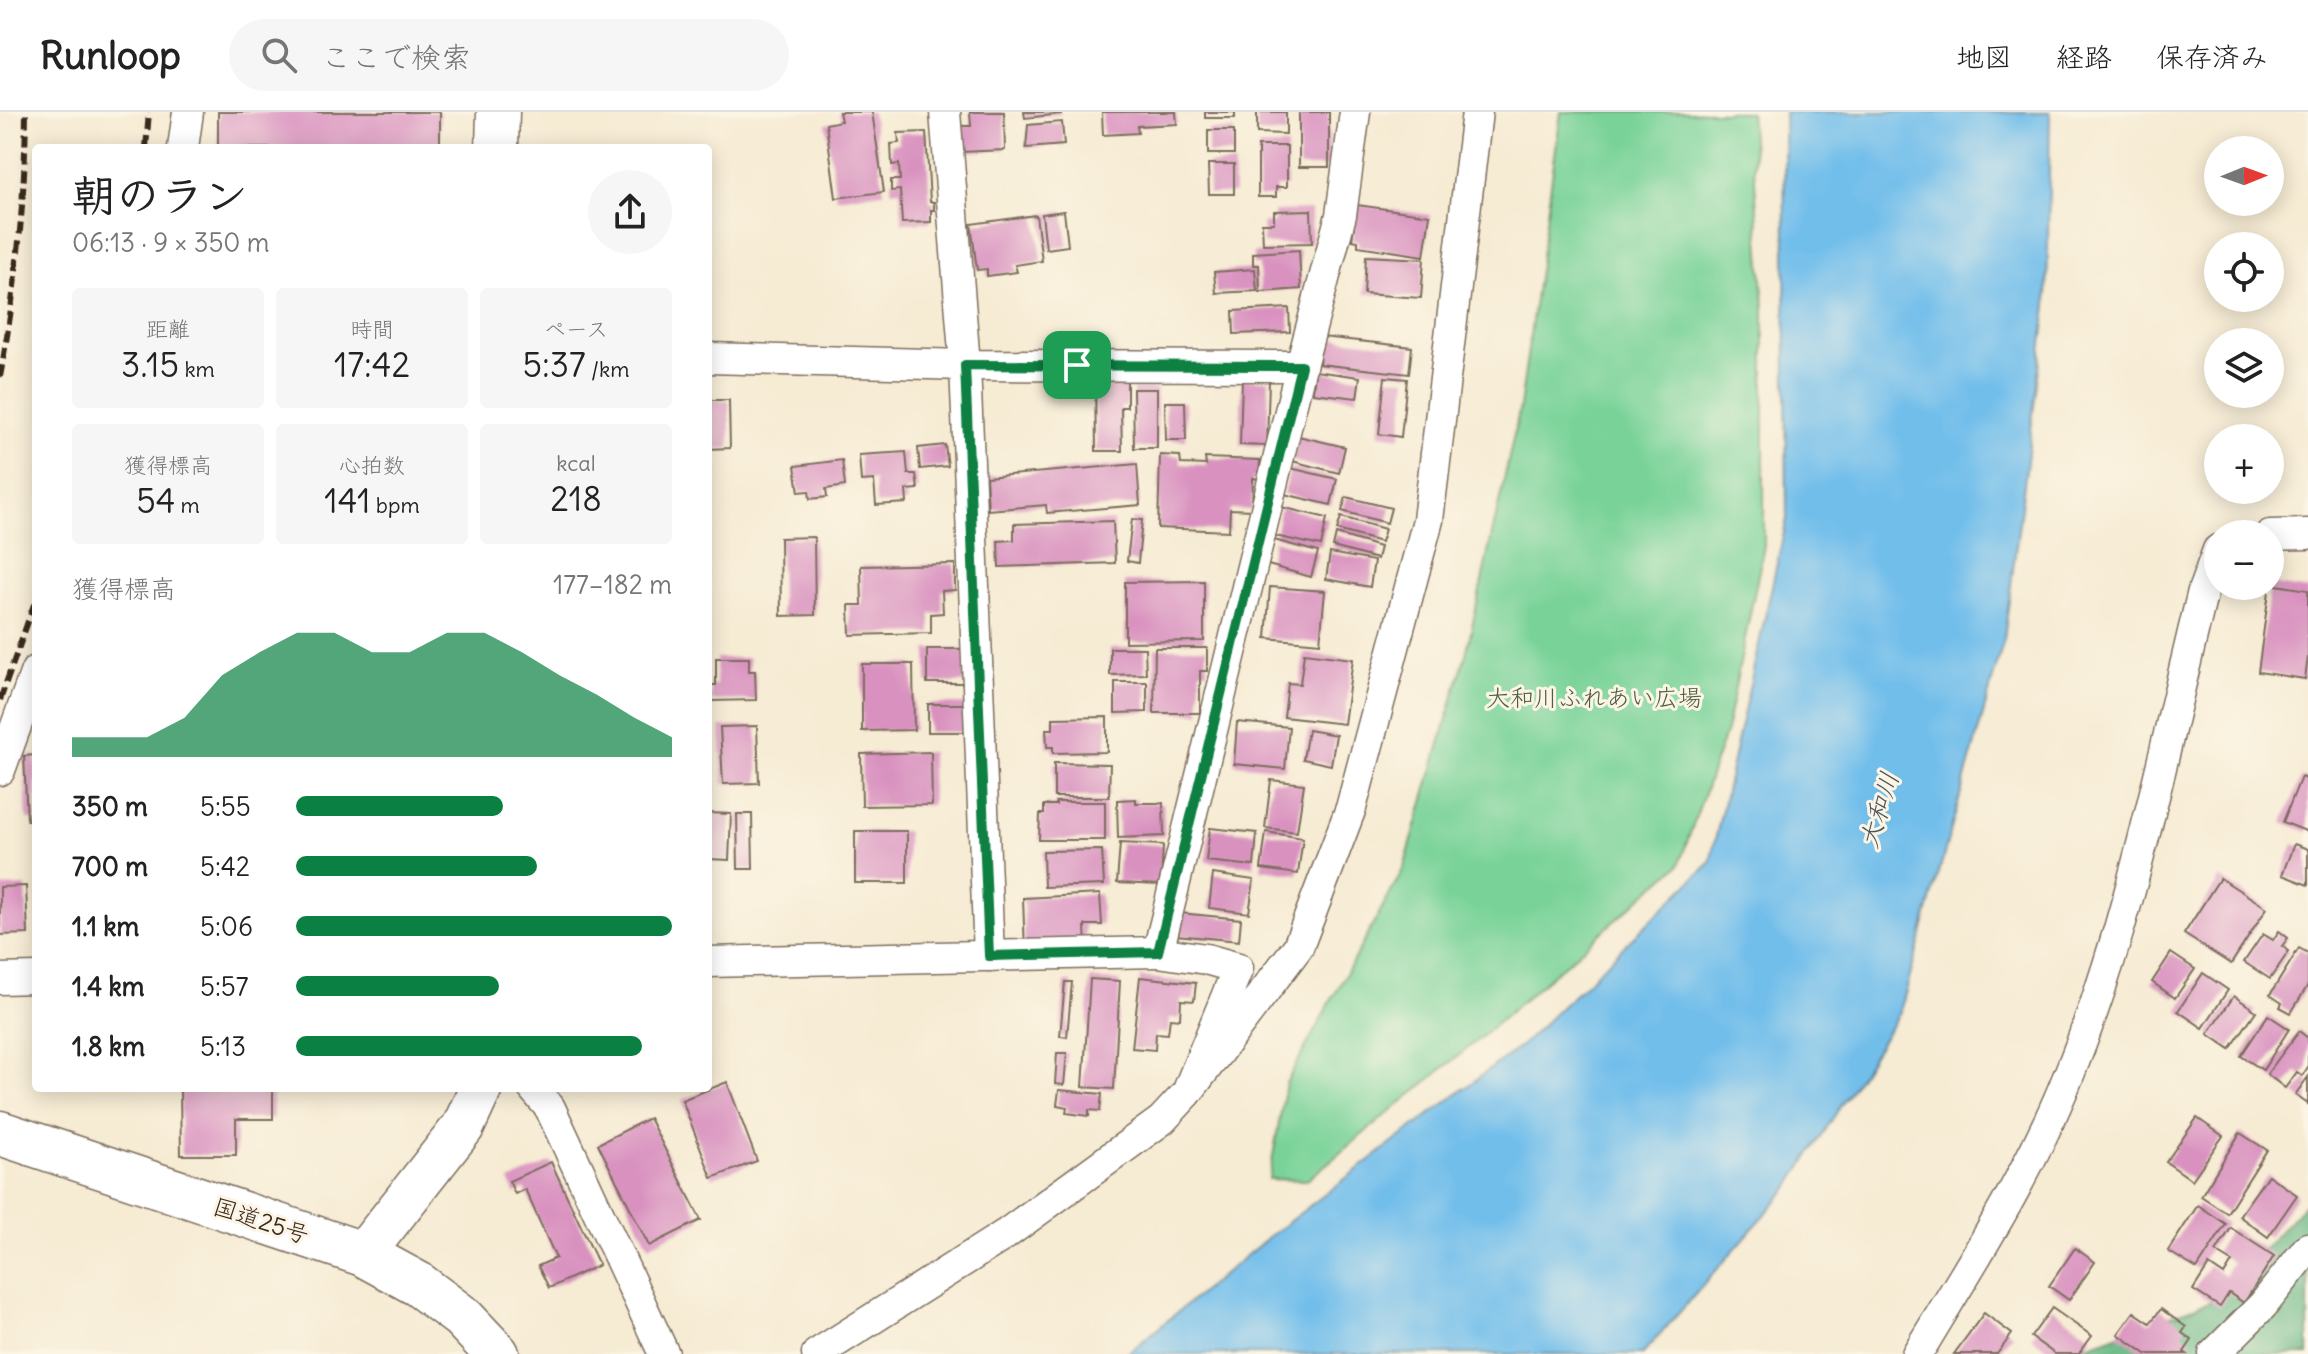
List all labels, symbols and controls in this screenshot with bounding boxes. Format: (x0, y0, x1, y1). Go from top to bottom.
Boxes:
search box (229, 19, 789, 91)
text: Runloop (40, 32, 181, 79)
icon: search (257, 33, 301, 77)
text: ここで検索 (321, 38, 471, 76)
text: 地図 (1956, 39, 2012, 75)
text: 経路 (2056, 39, 2112, 75)
text: 保存済み (2156, 39, 2268, 75)
north arrow (2204, 136, 2284, 216)
map controls (2204, 136, 2284, 600)
text: 朝のラン (72, 168, 248, 223)
button: share (588, 170, 672, 254)
text: 06:13 · 9 × 350 m (72, 226, 269, 259)
button: locate (2204, 232, 2284, 312)
text: 距離 (146, 315, 190, 343)
text: 時間 (350, 315, 394, 343)
text: ペース (544, 315, 608, 343)
button: layers (2204, 328, 2284, 408)
pin (1043, 331, 1111, 399)
text: 3.15 (121, 343, 179, 386)
text: 17:42 (334, 343, 410, 386)
text: 5:37 (523, 343, 586, 386)
icon: arrive (1055, 343, 1099, 387)
text: km (179, 355, 215, 383)
text: /km (586, 355, 629, 383)
button: + (2204, 424, 2284, 504)
text: kcal (556, 449, 596, 477)
text: 獲得標高 (124, 451, 212, 479)
text: 心拍数 (339, 451, 405, 479)
text: 218 (550, 477, 602, 520)
text: 54 (136, 479, 175, 522)
text: 141 (324, 479, 371, 522)
text: m (175, 491, 200, 519)
text: bpm (371, 491, 420, 519)
button: − (2204, 520, 2284, 600)
text: 177–182 m (553, 568, 672, 601)
text: 獲得標高 (72, 572, 176, 605)
park label: 大和川ふれあい広場 (1486, 682, 1702, 712)
water label: 大和川 (1851, 768, 1906, 852)
text: 350 m (72, 790, 148, 823)
text: 5:55 (200, 790, 251, 823)
text: 700 m (72, 850, 148, 883)
text: 5:42 (200, 850, 250, 883)
text: 1.1 km (72, 910, 139, 943)
text: 5:06 (200, 910, 253, 943)
text: 1.4 km (72, 970, 145, 1003)
text: 5:57 (200, 970, 249, 1003)
text: 1.8 km (72, 1030, 145, 1063)
text: 5:13 (200, 1030, 246, 1063)
street label: 国道25号 (210, 1190, 313, 1250)

